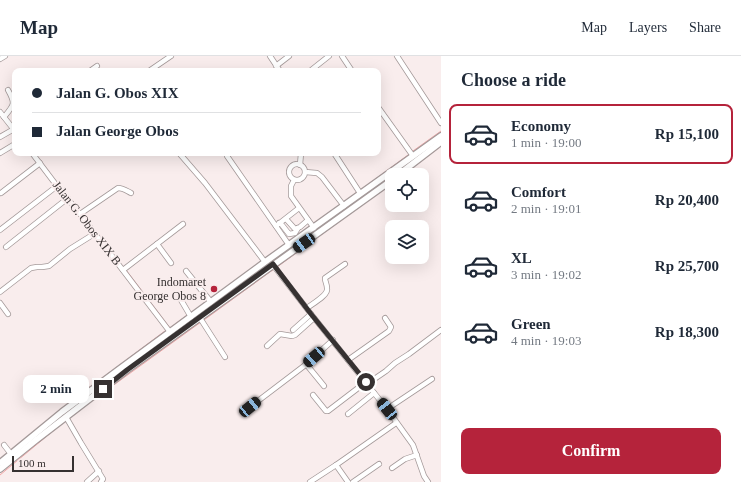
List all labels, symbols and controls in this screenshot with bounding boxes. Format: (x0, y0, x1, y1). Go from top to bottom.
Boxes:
text: Map (20, 17, 58, 38)
text: Map (581, 20, 607, 35)
text: Layers (629, 20, 667, 35)
text: Share (689, 20, 721, 35)
text: Choose a ride (461, 70, 566, 90)
text: Jalan G. Obos XIX (56, 85, 179, 101)
icon: car (463, 116, 499, 152)
text: Economy (511, 118, 571, 134)
text: Jalan George Obos (56, 123, 179, 139)
text: Rp 15,100 (655, 126, 719, 142)
text: 1 min · 19:00 (511, 135, 581, 150)
map controls (385, 168, 429, 264)
button: locate (385, 168, 429, 212)
street label: Jalan G. Obos XIX B (50, 178, 124, 268)
icon: car (463, 182, 499, 218)
text: Comfort (511, 184, 566, 200)
text: Rp 20,400 (655, 192, 719, 208)
text: 2 min · 19:01 (511, 201, 581, 216)
button: layers (385, 220, 429, 264)
car (291, 231, 317, 255)
icon: car (463, 248, 499, 284)
text: XL (511, 250, 532, 266)
text: Rp 25,700 (655, 258, 719, 274)
text: 3 min · 19:02 (511, 267, 581, 282)
place label: Indomaret George Obos 8 (134, 275, 207, 303)
marker: Indomaret George Obos 8 (209, 284, 219, 294)
icon: car (463, 314, 499, 350)
text: Green (511, 316, 551, 332)
text: Rp 18,300 (655, 324, 719, 340)
text: 4 min · 19:03 (511, 333, 581, 348)
car (301, 345, 327, 369)
route start (357, 373, 375, 391)
callout: 2 min (23, 375, 89, 403)
route end (94, 380, 112, 398)
text: 2 min (40, 381, 72, 396)
car (237, 395, 263, 419)
car (375, 396, 399, 422)
button: Confirm (461, 428, 721, 474)
scale bar (12, 454, 74, 473)
text: 100 m (18, 457, 46, 469)

